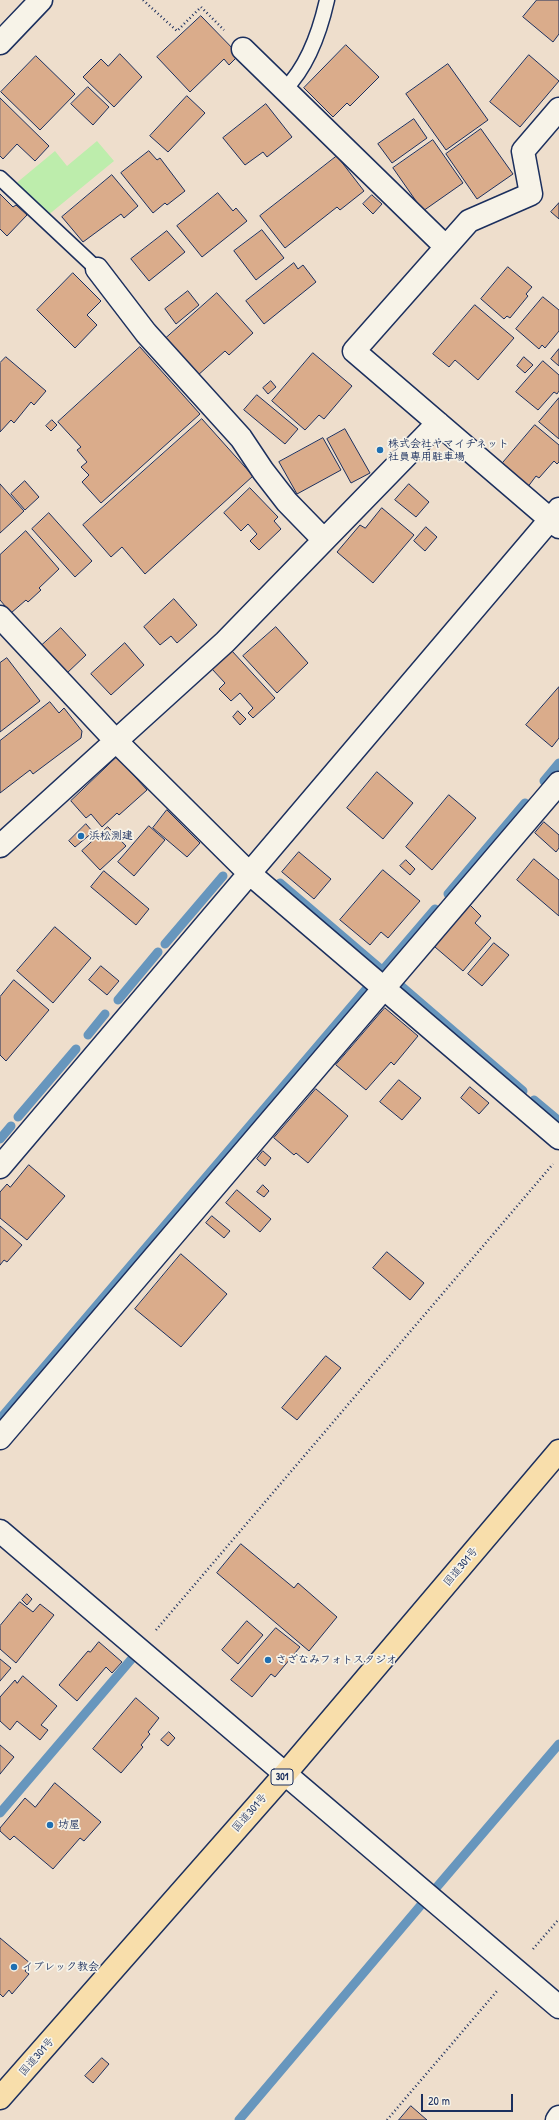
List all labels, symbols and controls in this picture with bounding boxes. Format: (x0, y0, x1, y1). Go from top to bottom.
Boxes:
place label: 株式会社ヤマイチネット 社員専用駐車場 (388, 437, 509, 463)
marker: 株式会社ヤマイチネット 社員専用駐車場 (375, 445, 385, 455)
place label: 浜松測建 (89, 829, 133, 843)
marker: 浜松測建 (76, 831, 86, 841)
street label: 国道301号 (441, 1545, 481, 1589)
place label: さざなみフォトスタジオ (276, 1653, 397, 1667)
marker: さざなみフォトスタジオ (263, 1655, 273, 1665)
road number: 301 (271, 1769, 293, 1785)
street label: 国道301号 (230, 1791, 270, 1835)
place label: 坊屋 (58, 1818, 80, 1832)
marker: 坊屋 (45, 1820, 55, 1830)
place label: イブレック教会 (22, 1960, 99, 1974)
marker: イブレック教会 (9, 1962, 19, 1972)
street label: 国道301号 (17, 2035, 57, 2079)
scale bar (423, 2086, 515, 2112)
text: 20 m (428, 2092, 450, 2109)

